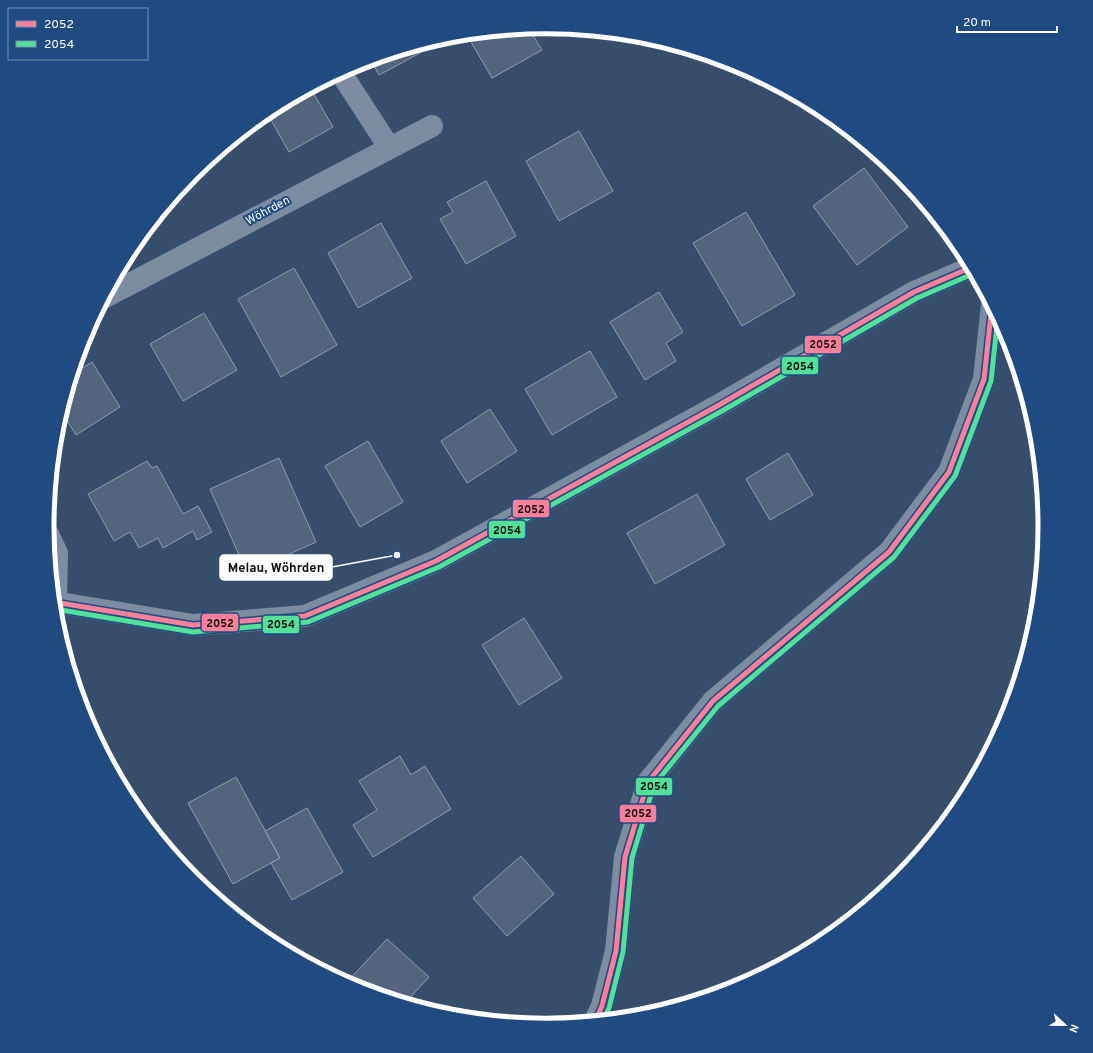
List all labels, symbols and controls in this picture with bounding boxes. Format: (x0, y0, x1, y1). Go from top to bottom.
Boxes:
legend (8, 8, 148, 60)
scale bar (957, 8, 1057, 34)
text: 20 m (963, 15, 991, 31)
text: 2052 (44, 17, 74, 33)
text: 2054 (44, 37, 74, 53)
street label: Wöhrden (243, 193, 293, 229)
line badge: 2052 (804, 335, 842, 354)
text: 2052 (809, 338, 837, 352)
line badge: 2054 (781, 356, 819, 375)
text: 2054 (786, 360, 814, 374)
line badge: 2052 (512, 499, 550, 518)
text: 2052 (517, 503, 545, 517)
line badge: 2054 (488, 520, 526, 539)
text: 2054 (493, 524, 521, 538)
callout: Melau, Wöhrden (220, 555, 332, 580)
text: Melau, Wöhrden (228, 561, 324, 577)
line badge: 2052 (201, 613, 239, 632)
line badge: 2054 (262, 615, 300, 634)
text: 2052 (206, 617, 234, 631)
text: 2054 (267, 618, 295, 632)
line badge: 2054 (635, 777, 673, 796)
text: 2054 (640, 780, 668, 794)
line badge: 2052 (619, 804, 657, 823)
text: 2052 (624, 807, 652, 821)
north arrow (1045, 1005, 1085, 1045)
text: N (1065, 1022, 1081, 1035)

